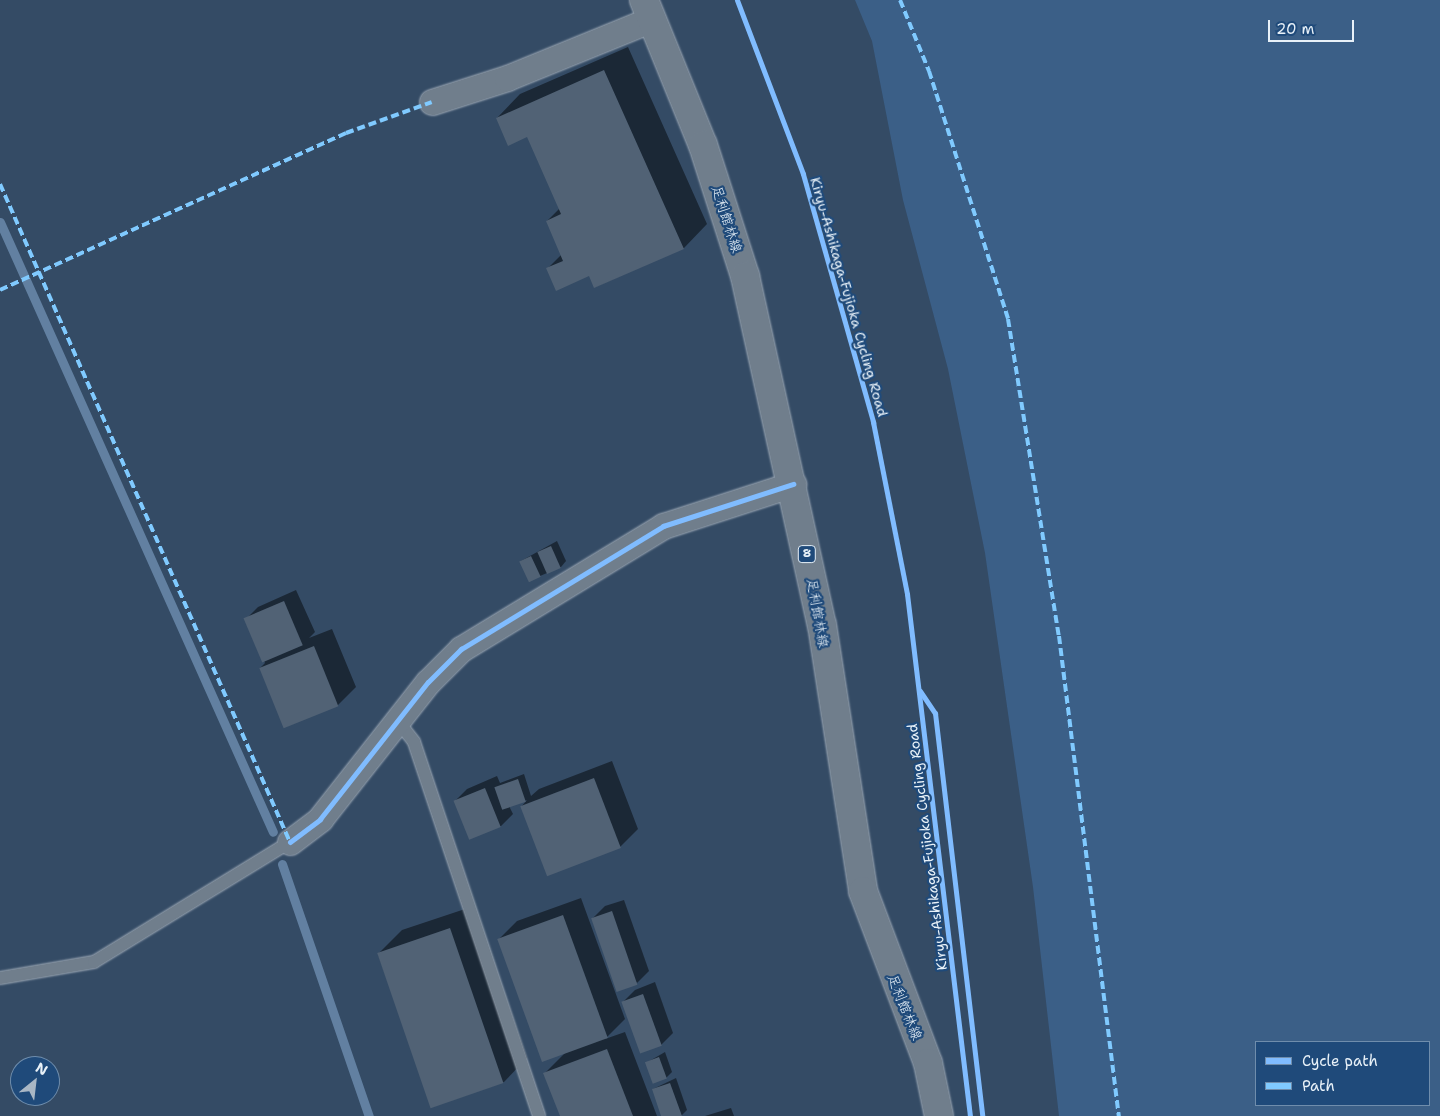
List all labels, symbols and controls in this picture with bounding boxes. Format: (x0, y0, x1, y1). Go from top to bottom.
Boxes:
scale bar (1270, 10, 1356, 42)
text: 20 m (1276, 19, 1315, 39)
street label: Kiryu-Ashikaga-Fujioka Cycling Road (807, 175, 891, 419)
street label: 足利館林線 (708, 183, 746, 255)
road number: 8 (797, 544, 817, 564)
street label: 足利館林線 (804, 577, 832, 649)
street label: Kiryu-Ashikaga-Fujioka Cycling Road (904, 723, 950, 971)
street label: 足利館林線 (884, 971, 926, 1043)
legend (1255, 1041, 1430, 1106)
text: Cycle path (1302, 1051, 1378, 1071)
north arrow (10, 1056, 60, 1106)
text: N (33, 1058, 51, 1079)
text: Path (1302, 1076, 1335, 1096)

